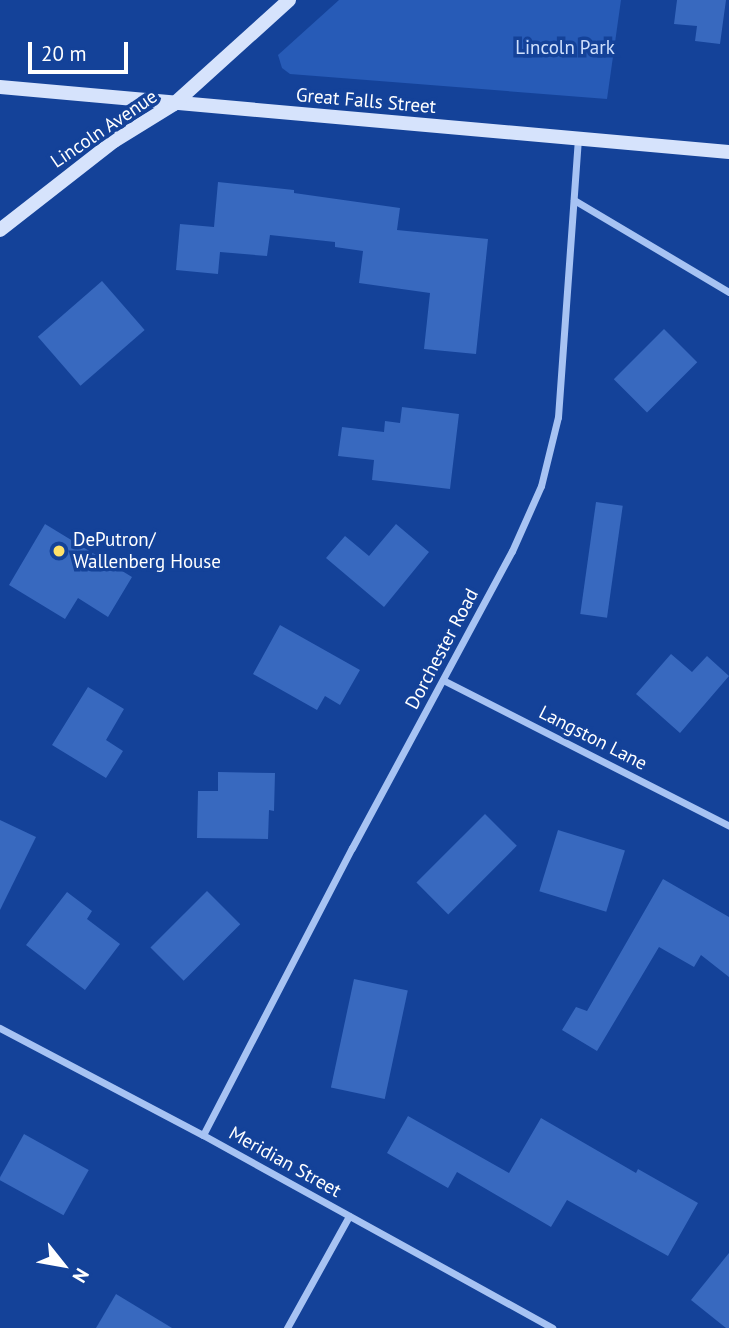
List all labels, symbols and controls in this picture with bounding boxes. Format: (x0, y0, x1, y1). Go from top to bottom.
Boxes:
scale bar (32, 28, 131, 72)
park label: Lincoln Park (515, 37, 615, 59)
text: 20 m (41, 40, 87, 67)
street label: Great Falls Street (295, 84, 437, 118)
street label: Lincoln Avenue (46, 85, 162, 173)
place label: DePutron/ Wallenberg House (73, 529, 221, 573)
marker: DePutron/ Wallenberg House (51, 543, 67, 559)
street label: Dorchester Road (401, 585, 483, 713)
street label: Langston Lane (535, 701, 651, 775)
street label: Meridian Street (225, 1122, 345, 1202)
north arrow (28, 1230, 98, 1300)
text: N (68, 1264, 95, 1287)

